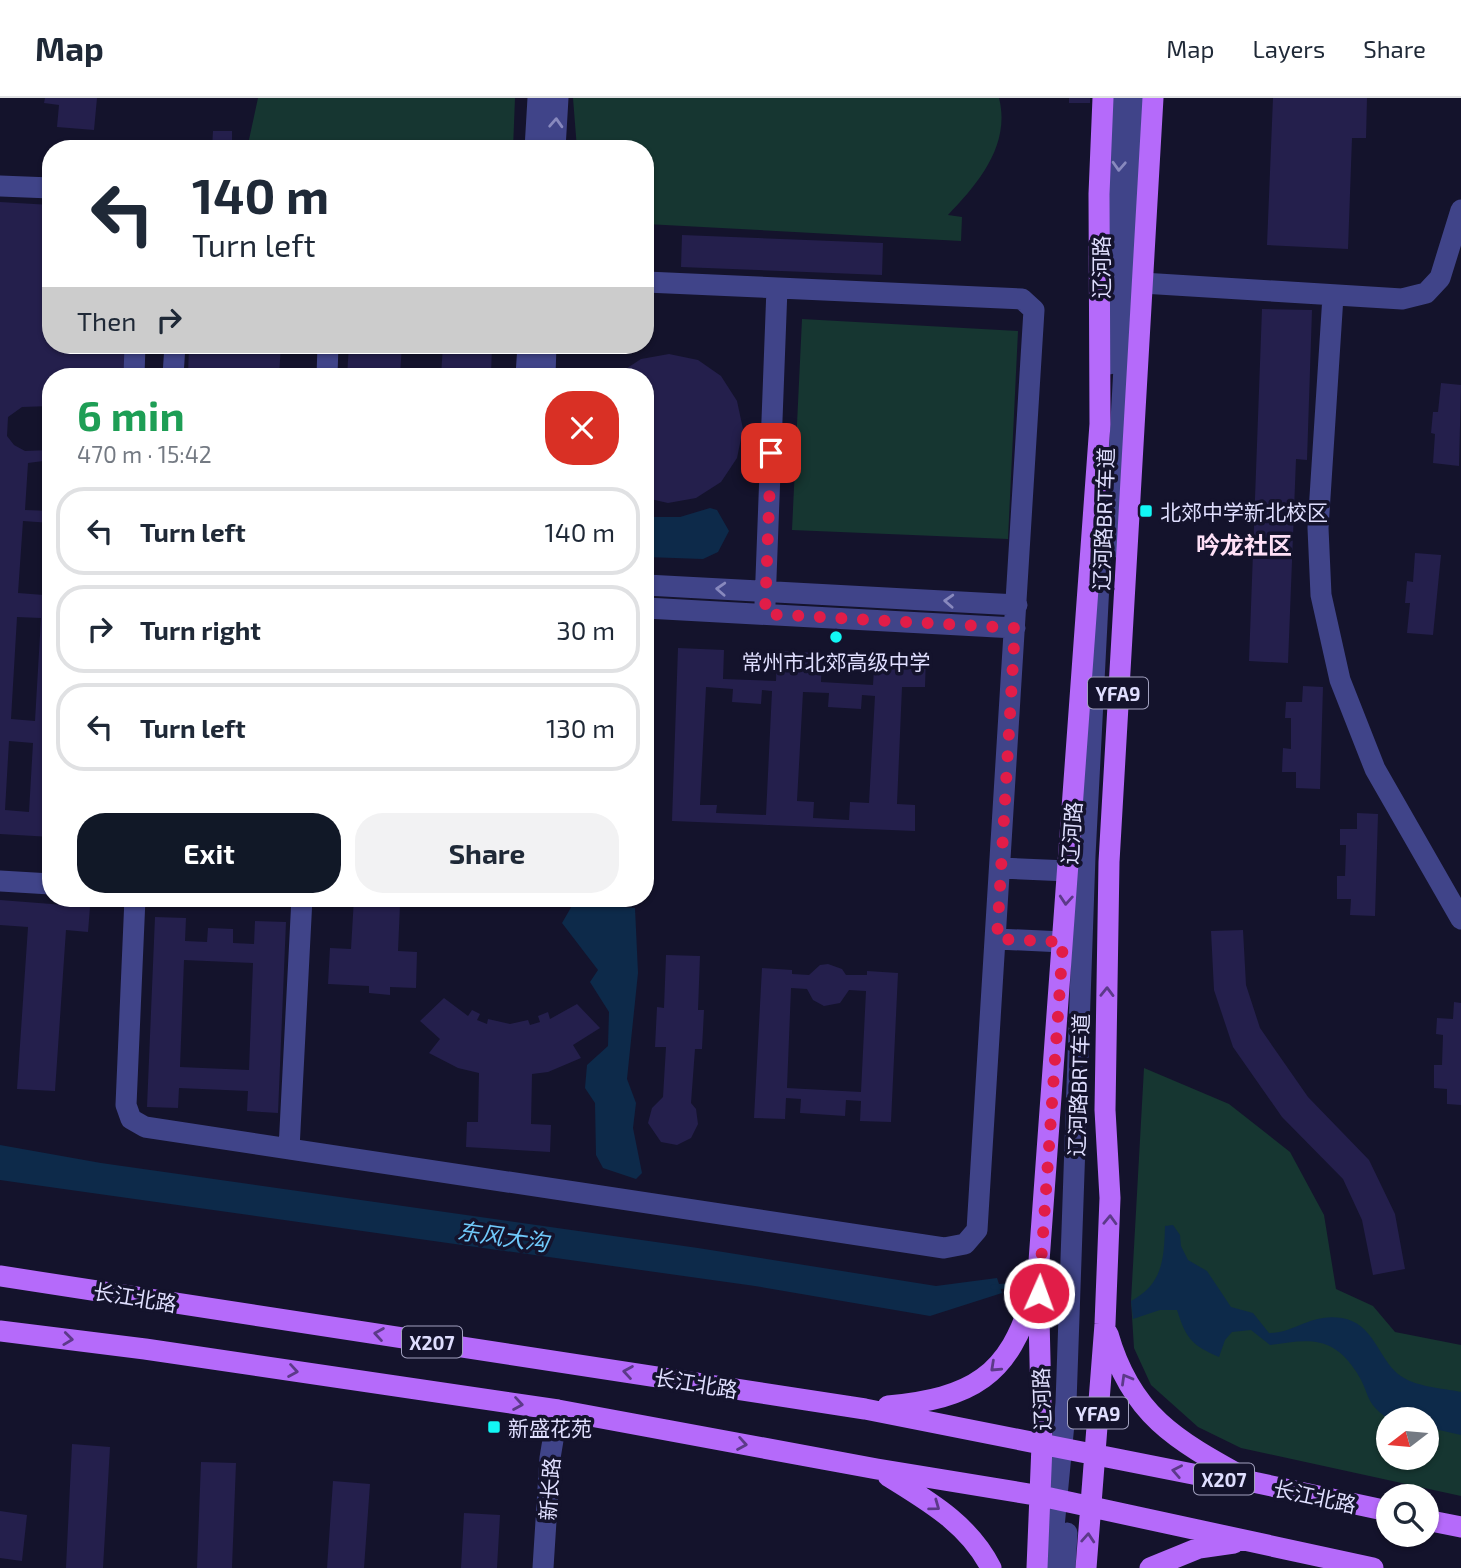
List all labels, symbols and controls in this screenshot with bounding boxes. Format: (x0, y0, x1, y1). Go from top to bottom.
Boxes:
text: Map (35, 28, 104, 68)
text: Map (1166, 34, 1214, 63)
text: Layers (1252, 34, 1325, 63)
text: Share (1363, 34, 1426, 63)
one-way arrow (548, 118, 563, 129)
one-way arrow (1112, 161, 1127, 172)
text: 140 m (192, 165, 329, 224)
icon: left (77, 168, 168, 259)
text: Turn left (192, 225, 316, 263)
street label: 辽河路 (1088, 236, 1113, 299)
icon: right (150, 301, 188, 339)
text: Then (77, 305, 136, 336)
text: 6 min (77, 389, 185, 439)
button: close (545, 391, 619, 465)
pin (741, 423, 801, 483)
icon: arrive (752, 434, 790, 472)
text: 470 m · 15:42 (77, 440, 212, 468)
street label: 辽河路BRT车道 (1088, 447, 1118, 591)
place label: 北郊中学新北校区 (1160, 499, 1328, 524)
marker: 北郊中学新北校区 (1138, 503, 1154, 519)
icon: left (81, 512, 119, 550)
text: Turn left (140, 516, 246, 547)
text: 140 m (544, 516, 615, 547)
district label: 吟龙社区 (1196, 530, 1292, 559)
one-way arrow (716, 582, 727, 597)
one-way arrow (943, 594, 954, 609)
icon: right (81, 610, 119, 648)
text: Turn right (140, 614, 261, 645)
text: 30 m (556, 614, 615, 645)
marker: 常州市北郊高级中学 (828, 629, 844, 645)
place label: 常州市北郊高级中学 (742, 649, 931, 674)
road number: YFA9 (1088, 678, 1148, 708)
icon: left (81, 708, 119, 746)
text: Turn left (140, 712, 246, 743)
text: 130 m (546, 712, 615, 743)
street label: 辽河路 (1056, 801, 1086, 865)
button: Exit (77, 813, 341, 893)
button: Share (355, 813, 619, 893)
one-way arrow (1059, 895, 1074, 906)
one-way arrow (1099, 987, 1115, 997)
street label: 辽河路BRT车道 (1063, 1013, 1093, 1157)
one-way arrow (1102, 1214, 1117, 1225)
water label: 东风大沟 (455, 1216, 553, 1257)
position arrow (1002, 1256, 1076, 1330)
street label: 长江北路 (92, 1278, 178, 1316)
road number: X207 (402, 1326, 462, 1358)
one-way arrow (373, 1327, 384, 1342)
one-way arrow (62, 1332, 74, 1347)
one-way arrow (990, 1358, 1003, 1371)
one-way arrow (287, 1363, 299, 1378)
street label: 长江北路 (653, 1364, 739, 1402)
one-way arrow (622, 1365, 634, 1380)
street label: 辽河路 (1027, 1367, 1055, 1431)
one-way arrow (1121, 1374, 1134, 1387)
one-way arrow (512, 1397, 524, 1412)
road number: YFA9 (1068, 1398, 1128, 1428)
north arrow (1376, 1407, 1438, 1470)
map controls (1376, 1407, 1439, 1547)
place label: 新盛花苑 (508, 1415, 592, 1440)
marker: 新盛花苑 (486, 1419, 502, 1435)
one-way arrow (736, 1436, 748, 1451)
street label: 新长路 (534, 1457, 564, 1521)
one-way arrow (1171, 1464, 1182, 1479)
road number: X207 (1194, 1464, 1254, 1494)
street label: 长江北路 (1271, 1475, 1359, 1517)
button: search (1376, 1484, 1439, 1547)
one-way arrow (927, 1498, 940, 1510)
one-way arrow (1080, 1532, 1095, 1543)

